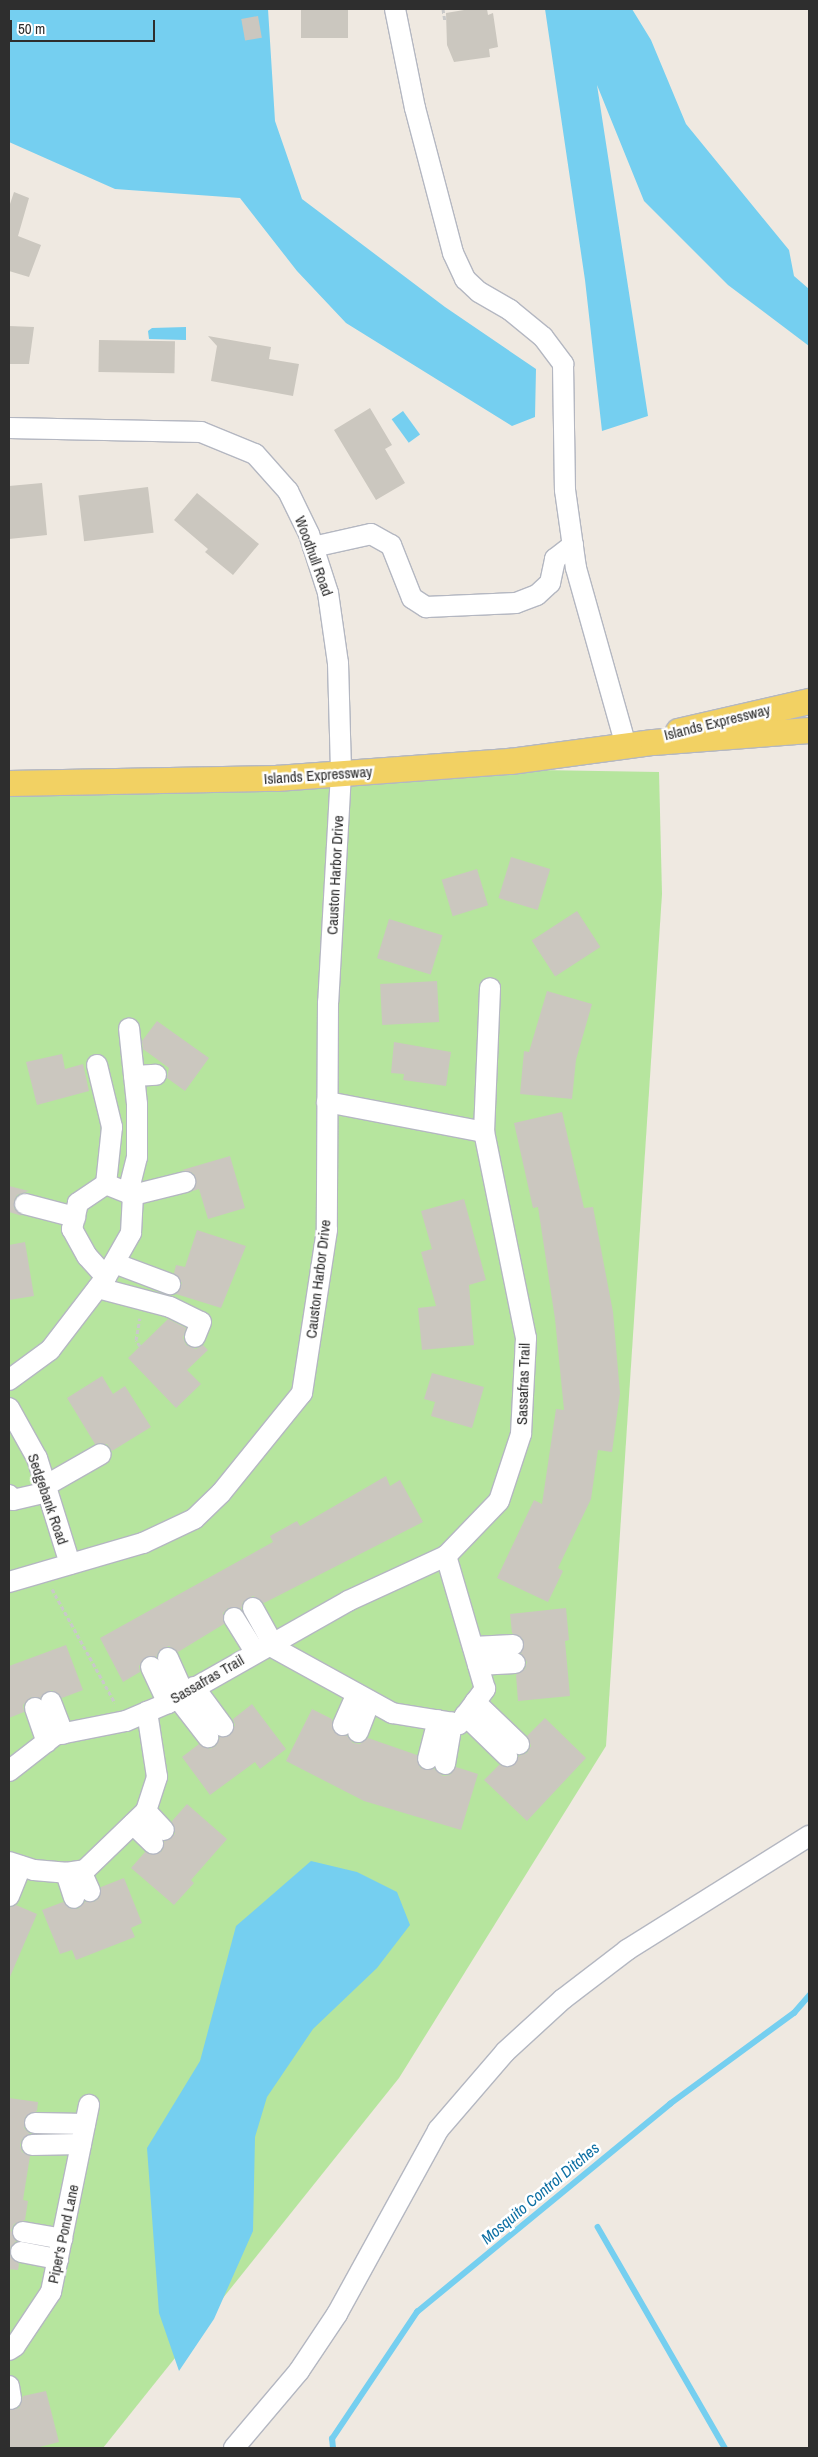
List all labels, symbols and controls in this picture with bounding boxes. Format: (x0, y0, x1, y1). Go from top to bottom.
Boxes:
scale bar (12, 10, 158, 42)
text: 50 m (18, 18, 45, 39)
street label: Woodhull Road (291, 514, 337, 598)
street label: Islands Expressway (662, 700, 772, 744)
street label: Islands Expressway (263, 762, 373, 788)
street label: Causton Harbor Drive (323, 815, 347, 935)
street label: Causton Harbor Drive (302, 1219, 334, 1339)
street label: Sassafras Trail (513, 1343, 533, 1425)
street label: Sedgebank Road (24, 1451, 72, 1547)
street label: Sassafras Trail (167, 1651, 247, 1707)
water label: Mosquito Control Ditches (477, 2138, 603, 2248)
street label: Piper's Pond Lane (44, 2183, 82, 2285)

